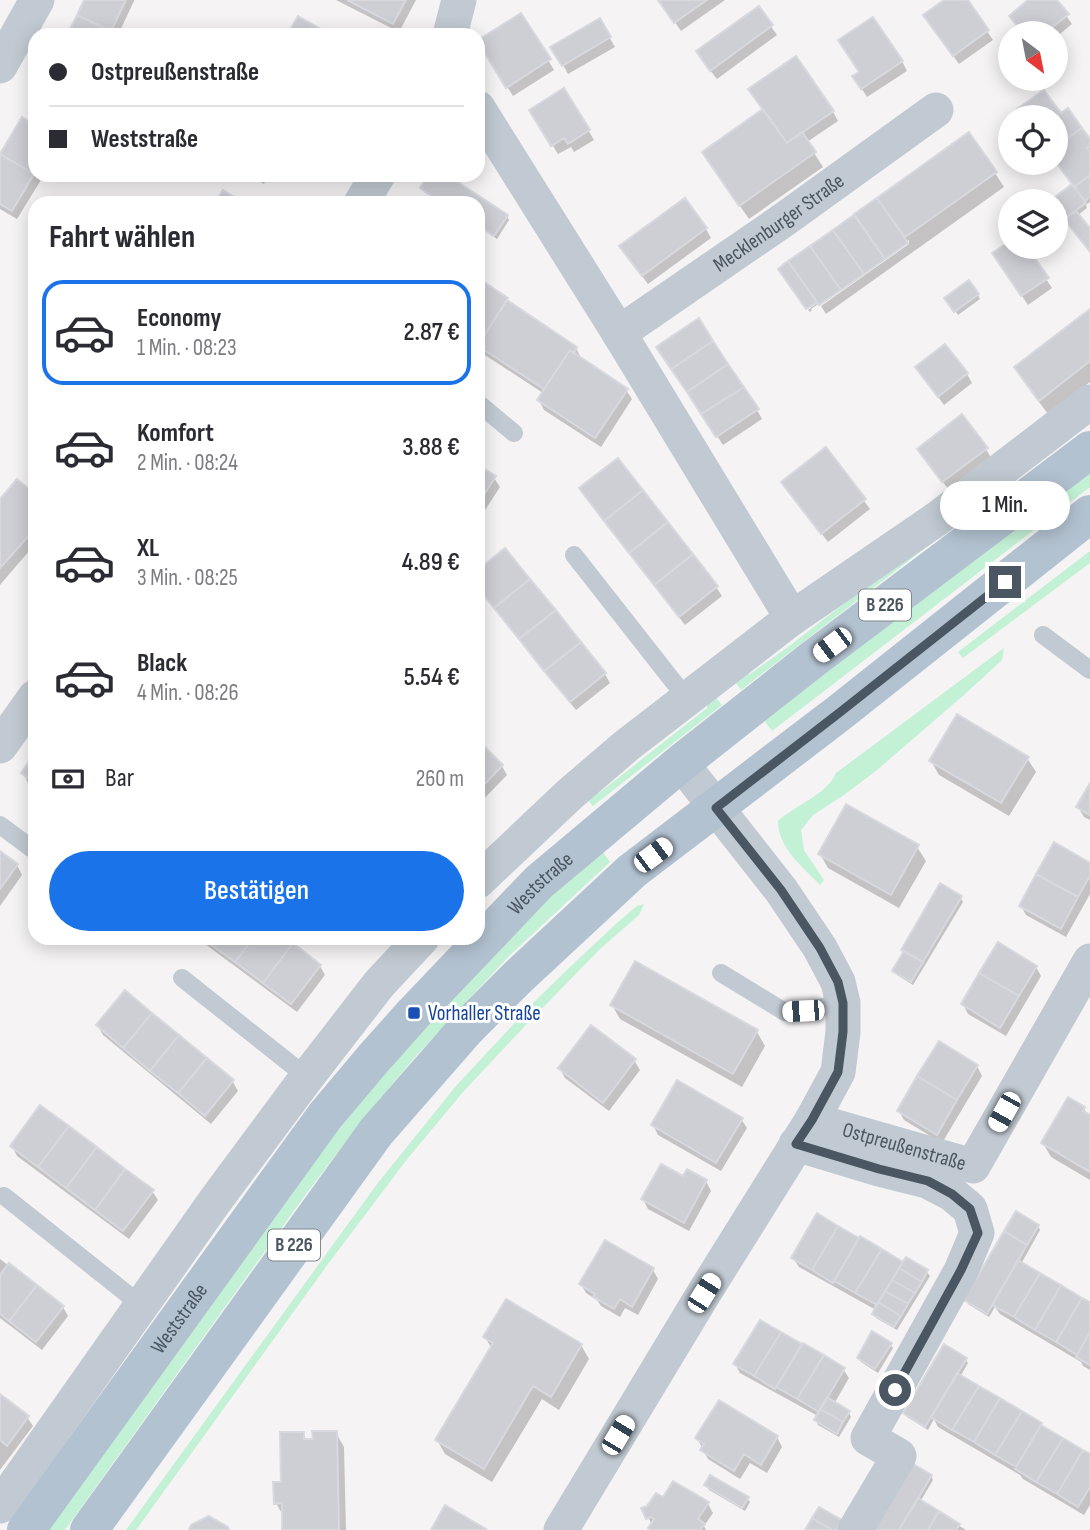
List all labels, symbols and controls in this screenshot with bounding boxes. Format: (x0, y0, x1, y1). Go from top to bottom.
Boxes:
north arrow (998, 21, 1068, 91)
map controls (998, 21, 1068, 259)
text: Ostpreußenstraße (91, 57, 259, 88)
button: locate (998, 105, 1068, 175)
text: Weststraße (91, 124, 198, 155)
street label: Mecklenburger Straße (708, 168, 849, 277)
button: layers (998, 189, 1068, 259)
text: Fahrt wählen (49, 218, 195, 257)
icon: car (53, 301, 116, 364)
text: Economy (137, 303, 221, 334)
text: 2.87 € (403, 317, 460, 348)
text: 1 Min. · 08:23 (137, 334, 237, 362)
icon: car (53, 416, 116, 479)
text: Komfort (137, 418, 214, 449)
text: 3.88 € (402, 432, 460, 463)
text: 2 Min. · 08:24 (137, 449, 238, 477)
callout: 1 Min. (940, 480, 1070, 530)
text: 1 Min. (982, 491, 1028, 519)
icon: car (53, 531, 116, 594)
text: XL (137, 533, 159, 564)
text: 4.89 € (402, 547, 460, 578)
text: 3 Min. · 08:25 (137, 564, 238, 592)
route end (989, 566, 1021, 598)
road number: B 226 (859, 590, 911, 620)
car (809, 624, 856, 666)
icon: car (53, 646, 116, 709)
text: Black (137, 648, 187, 679)
text: 5.54 € (404, 662, 460, 693)
text: 4 Min. · 08:26 (137, 679, 239, 707)
icon: cash (49, 760, 87, 798)
text: Bar (105, 763, 134, 794)
text: 260 m (416, 765, 464, 793)
car (630, 834, 677, 876)
street label: Weststraße (502, 846, 578, 920)
button: Bestätigen (49, 851, 464, 931)
car (782, 999, 825, 1023)
place label: Vorhaller Straße (428, 1001, 541, 1026)
marker: Vorhaller Straße (406, 1005, 422, 1021)
car (985, 1089, 1024, 1135)
street label: Ostpreußenstraße (840, 1117, 969, 1176)
road number: B 226 (268, 1230, 320, 1260)
car (684, 1270, 725, 1316)
street label: Weststraße (145, 1278, 213, 1358)
route start (879, 1374, 911, 1406)
car (599, 1412, 638, 1458)

